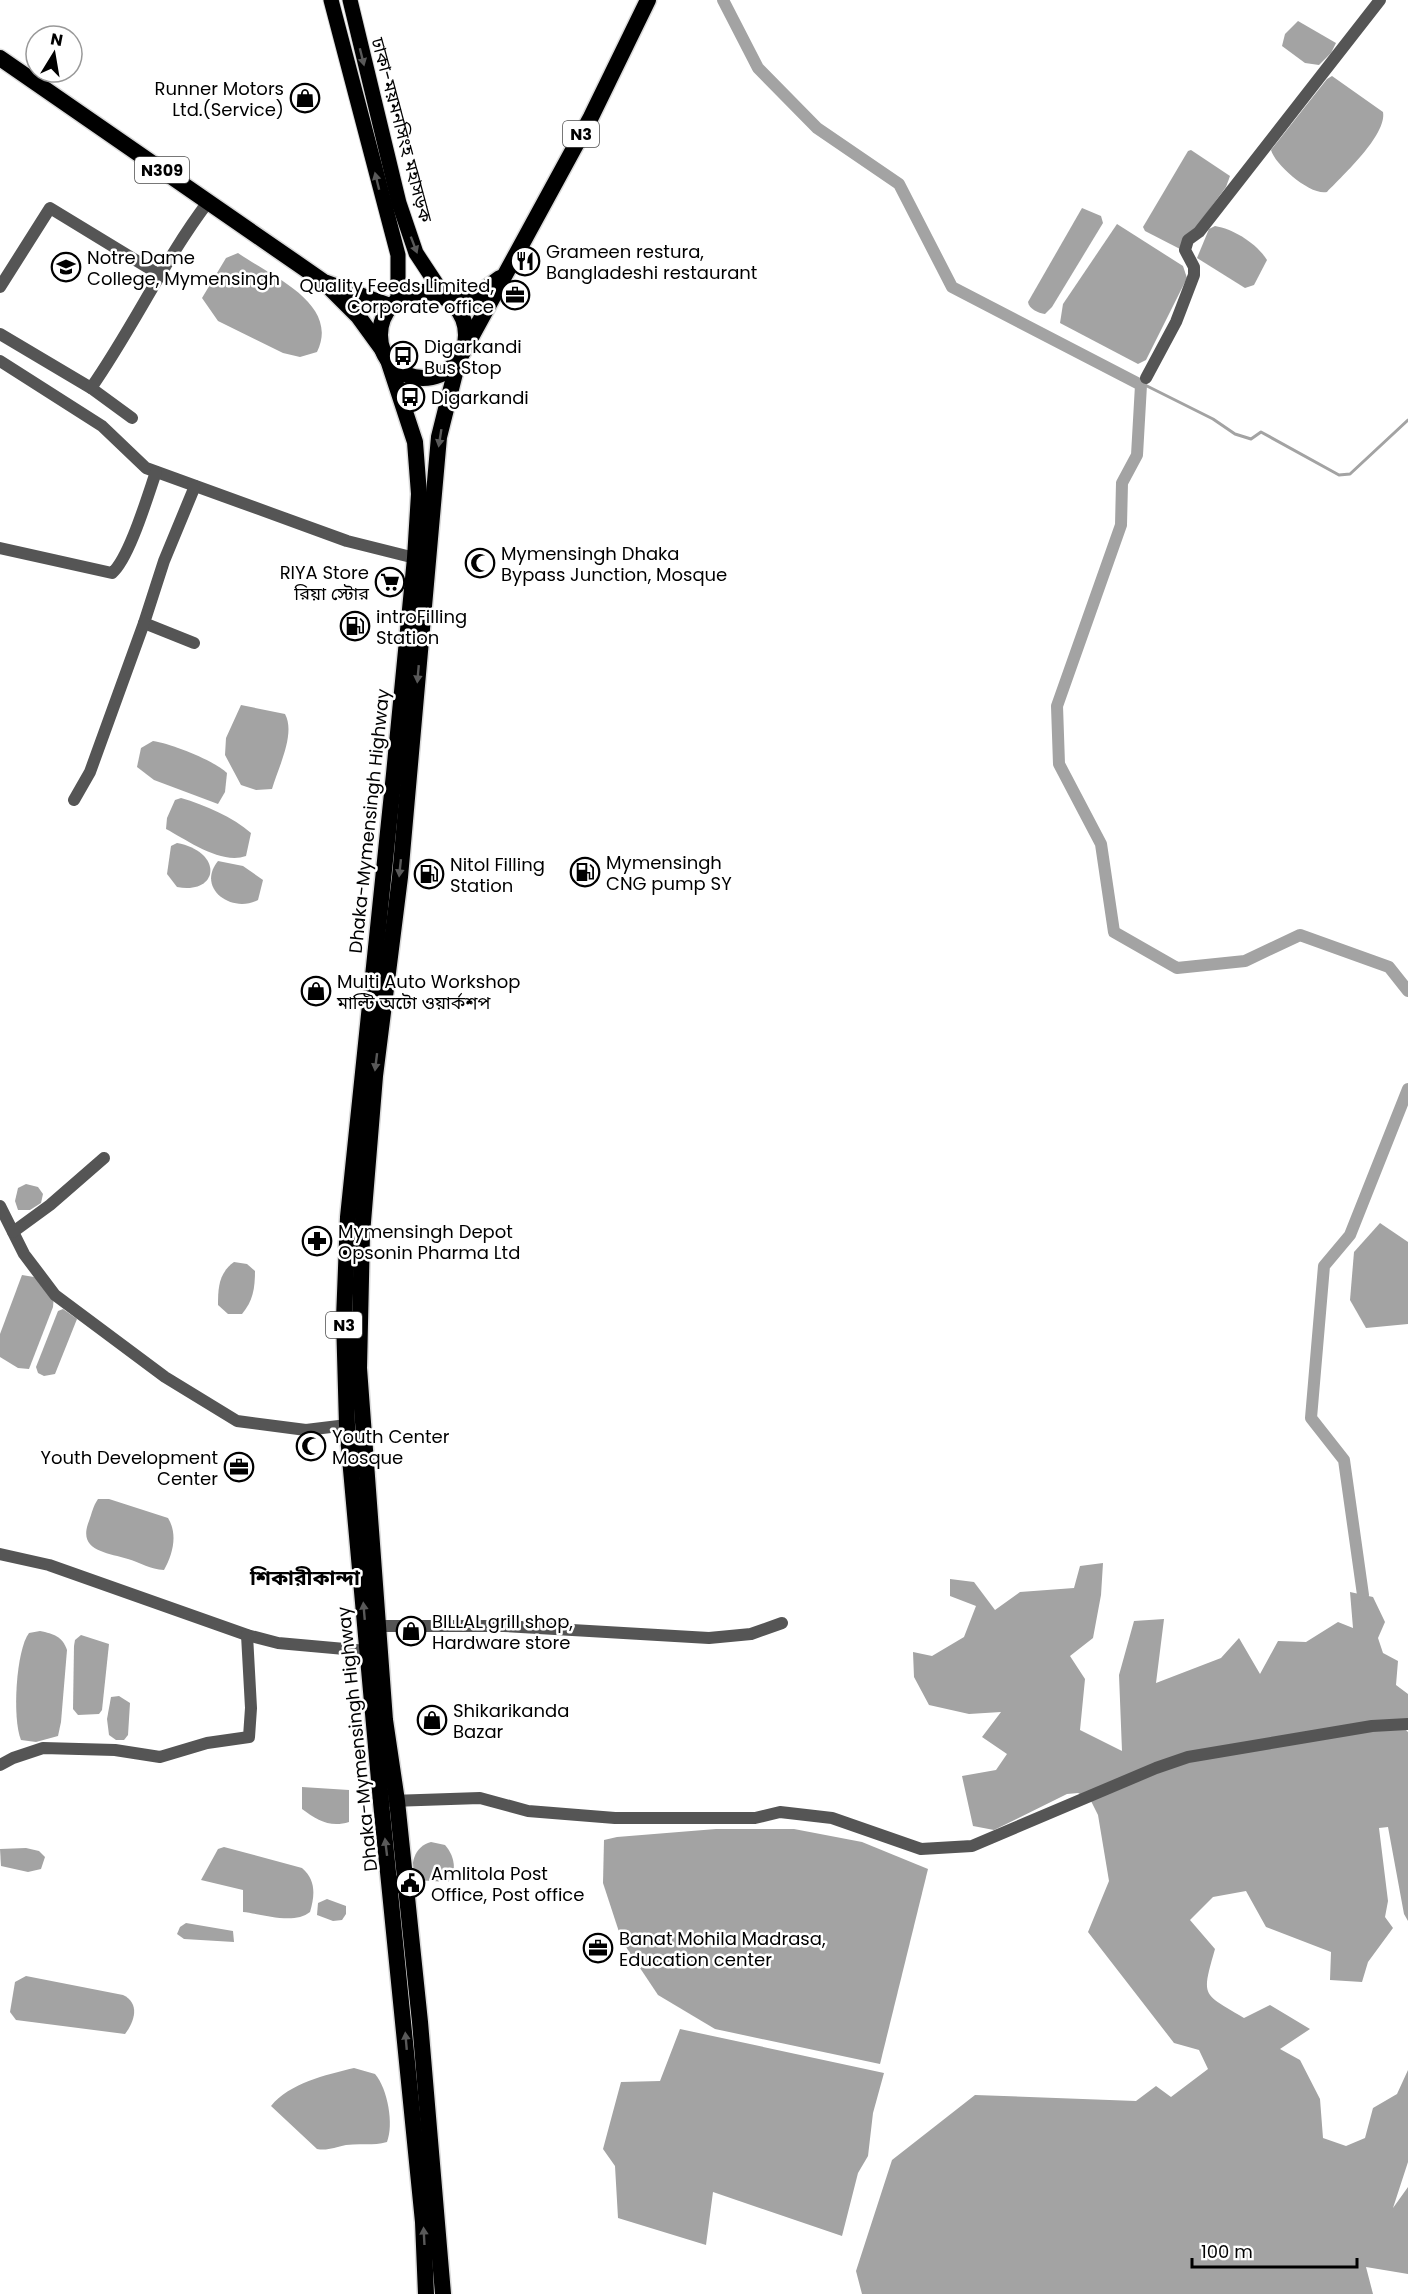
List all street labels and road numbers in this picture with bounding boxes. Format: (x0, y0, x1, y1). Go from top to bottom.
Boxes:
street label: ঢাকা-ময়মনসিংহ মহাসড়ক (365, 34, 439, 226)
road number: N3 (563, 121, 599, 147)
road number: N309 (135, 157, 189, 183)
street label: Dhaka-Mymensingh Highway (343, 687, 395, 955)
road number: N3 (326, 1312, 362, 1338)
street label: Dhaka-Mymensingh Highway (331, 1605, 383, 1873)

